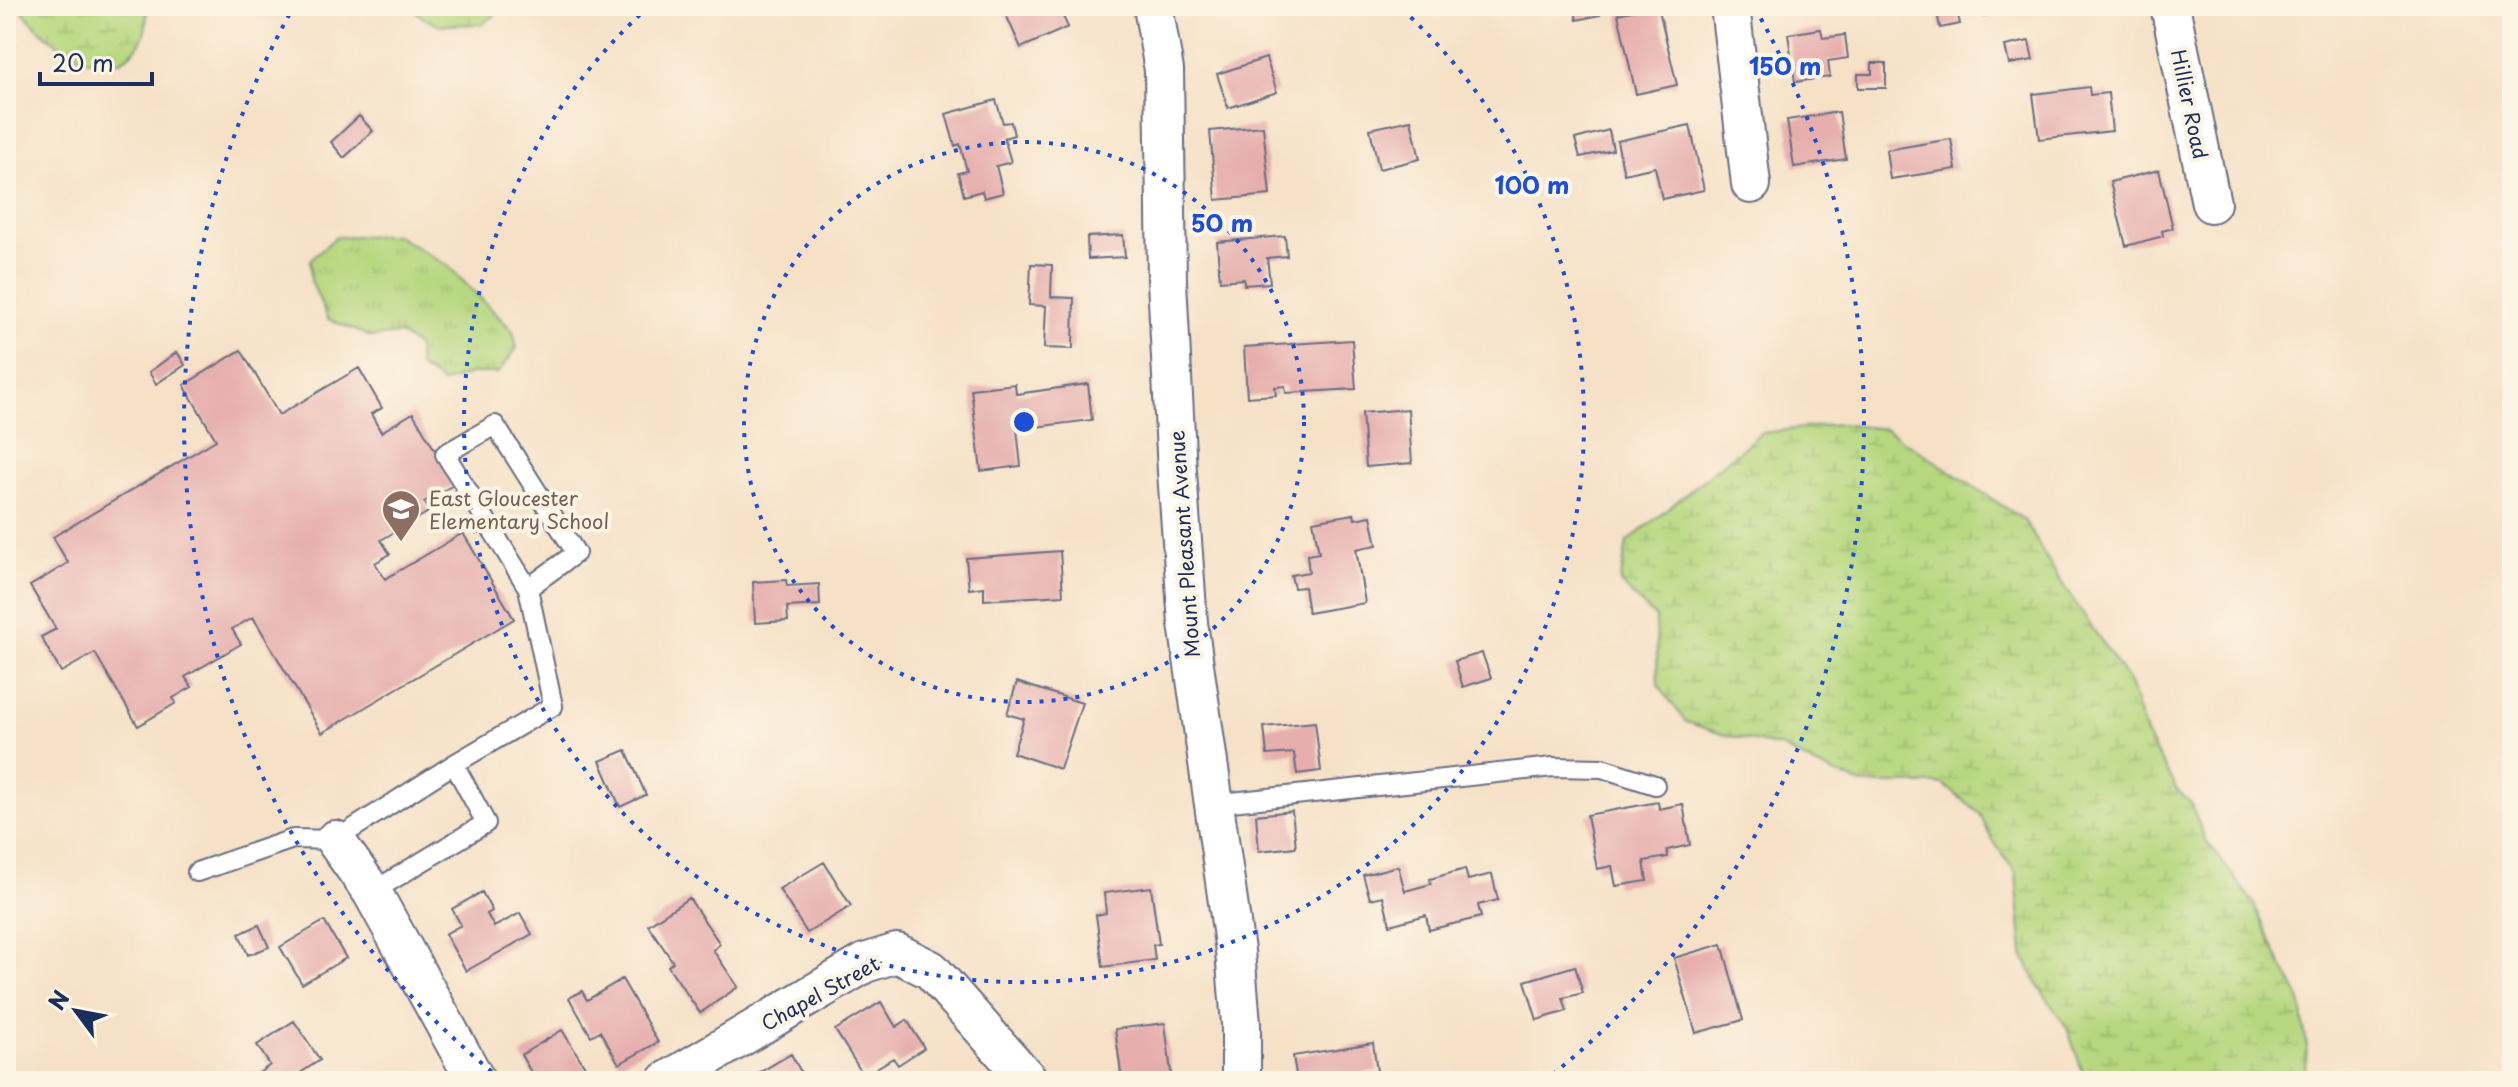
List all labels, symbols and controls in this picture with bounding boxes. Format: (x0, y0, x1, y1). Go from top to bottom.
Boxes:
scale bar (40, 36, 152, 86)
text: 20 m (52, 44, 114, 80)
text: 150 m (1749, 47, 1821, 83)
street label: Hillier Road (2164, 47, 2216, 161)
text: 100 m (1495, 166, 1569, 202)
text: 50 m (1191, 204, 1253, 240)
centre of rings (1010, 408, 1038, 436)
street label: Mount Pleasant Avenue (1161, 429, 1207, 659)
place label: East Gloucester Elementary School (429, 483, 609, 536)
school or university icon: East Gloucester Elementary School (380, 488, 422, 543)
street label: Chapel Street (755, 948, 885, 1038)
north arrow (36, 971, 116, 1051)
text: N (39, 983, 76, 1016)

